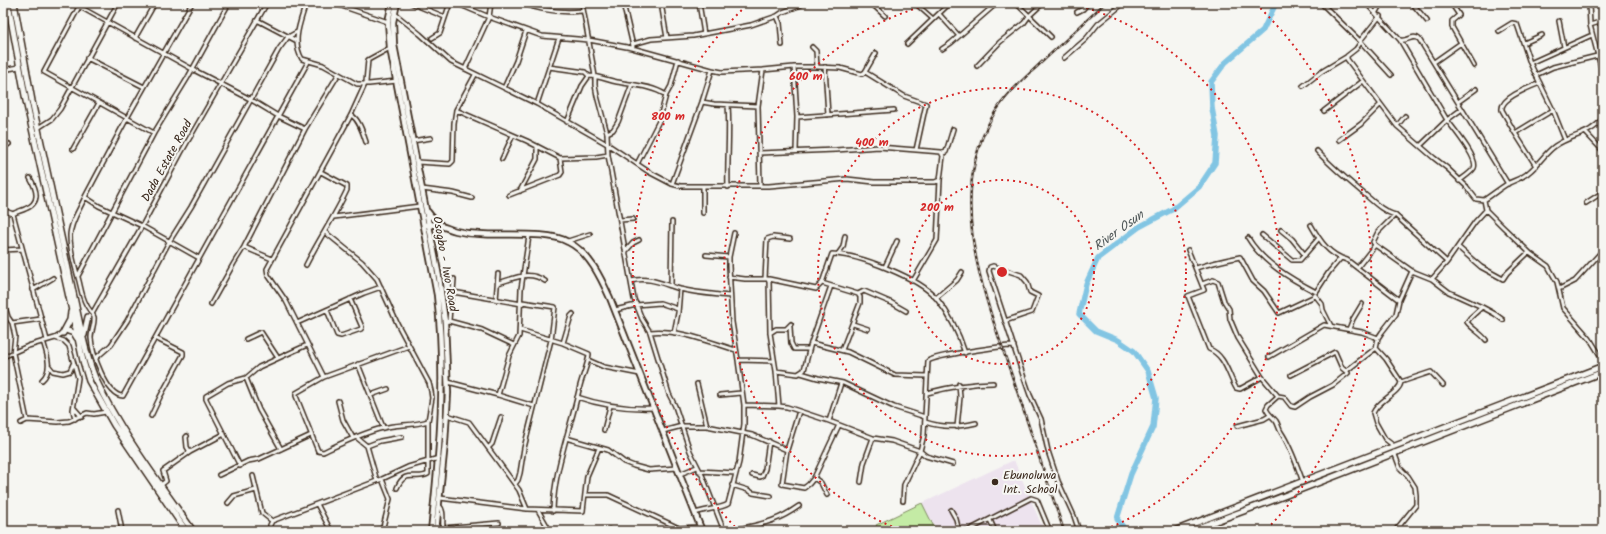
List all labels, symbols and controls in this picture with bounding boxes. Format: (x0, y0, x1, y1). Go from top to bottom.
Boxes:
text: 600 m (789, 67, 823, 86)
text: 800 m (651, 107, 685, 126)
street label: Dada Estate Road (137, 116, 198, 205)
text: 400 m (855, 133, 889, 152)
text: 200 m (920, 198, 954, 217)
water label: River Osun (1089, 205, 1150, 257)
street label: Osogbo - Iwo Road (427, 215, 463, 314)
centre of rings (995, 265, 1009, 279)
place label: Ebunoluwa Int. School (1003, 466, 1057, 499)
marker: Ebunoluwa Int. School (990, 477, 1000, 487)

